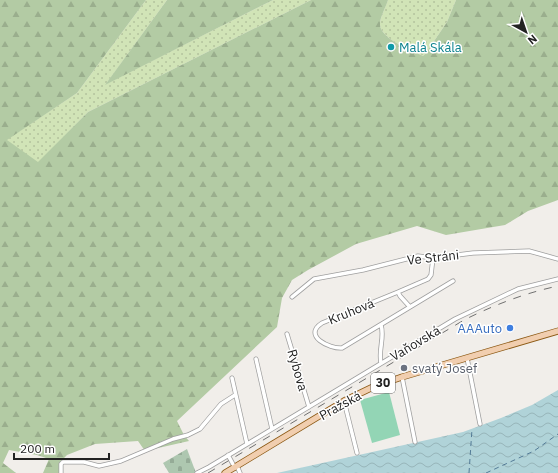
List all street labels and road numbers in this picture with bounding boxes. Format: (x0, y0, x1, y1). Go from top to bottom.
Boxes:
street label: Ve Stráni (406, 246, 460, 269)
street label: Kruhová (326, 295, 377, 328)
street label: Vaňovská (387, 322, 443, 365)
street label: Rybova (283, 347, 312, 393)
road number: 30 (371, 373, 395, 393)
street label: Pražská (316, 387, 364, 424)

